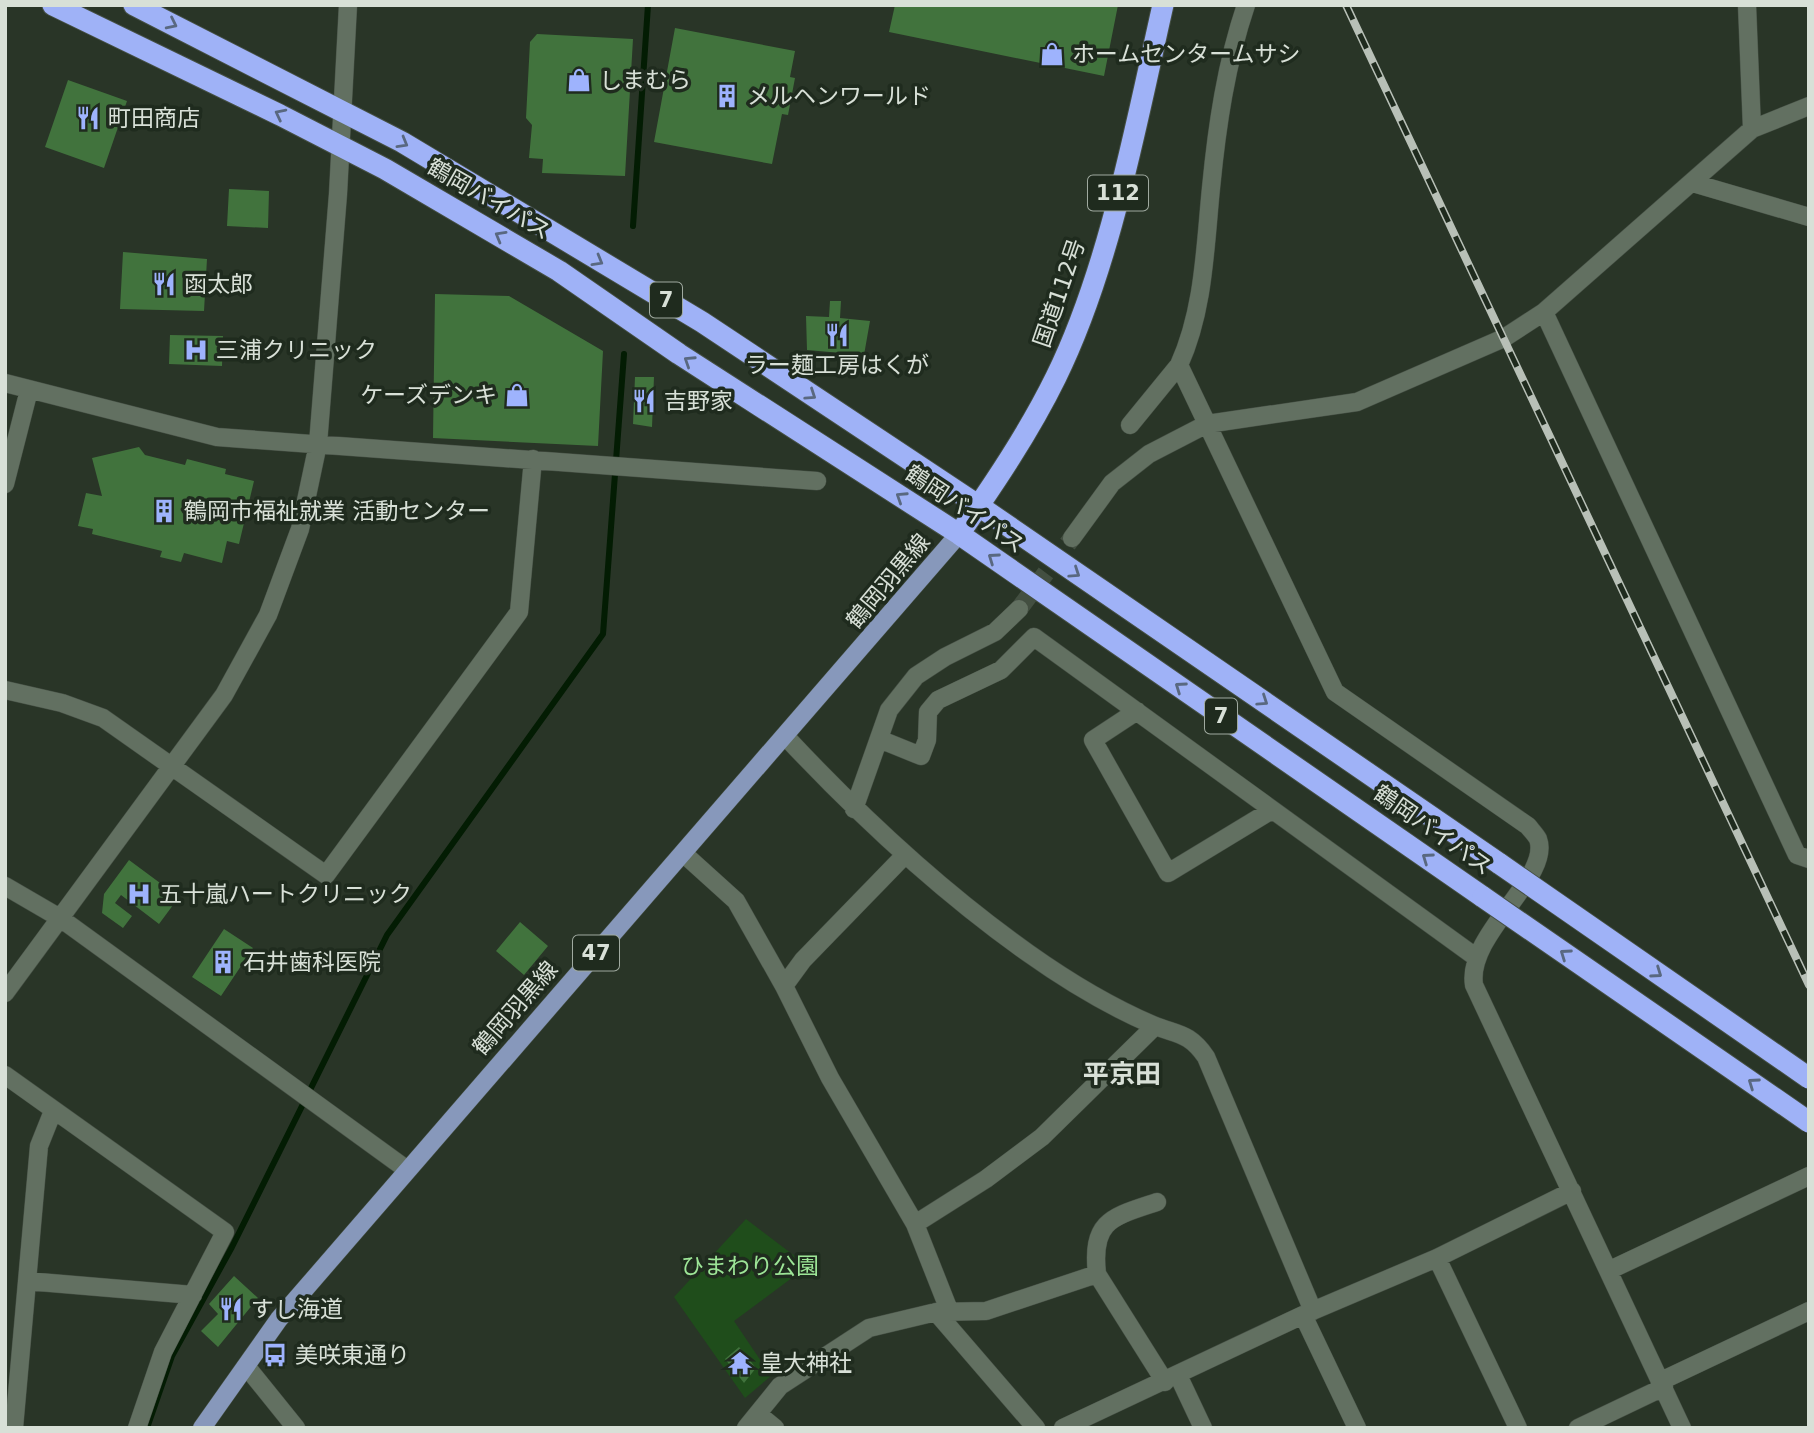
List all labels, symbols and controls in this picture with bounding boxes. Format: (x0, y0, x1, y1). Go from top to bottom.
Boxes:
one-way arrow (165, 15, 177, 29)
shop icon: ホームセンタームサシ (1038, 40, 1066, 68)
place label: ホームセンタームサシ (1072, 41, 1301, 67)
shop icon: しまむら (565, 66, 593, 94)
place label: しまむら (599, 67, 691, 93)
building icon: メルヘンワールド (713, 82, 741, 110)
place label: メルヘンワールド (747, 83, 931, 109)
restaurant icon: 町田商店 (74, 104, 102, 132)
place label: 町田商店 (108, 105, 200, 131)
one-way arrow (275, 109, 287, 123)
one-way arrow (396, 135, 408, 148)
street label: 鶴岡バイパス (423, 153, 555, 245)
road number: 112 (1088, 176, 1148, 210)
one-way arrow (494, 231, 507, 244)
street label: 国道112号 (1028, 235, 1090, 351)
one-way arrow (590, 252, 603, 265)
restaurant icon: 函太郎 (150, 270, 178, 298)
place label: 函太郎 (184, 271, 253, 297)
road number: 7 (650, 282, 682, 318)
restaurant icon: ラー麺工房はくが (823, 321, 851, 349)
hospital icon: 三浦クリニック (182, 336, 210, 364)
place label: 三浦クリニック (216, 337, 377, 363)
place label: ラー麺工房はくが (745, 352, 929, 378)
one-way arrow (684, 357, 697, 370)
shop icon: ケーズデンキ (503, 381, 531, 409)
place label: ケーズデンキ (360, 382, 497, 408)
restaurant icon: 吉野家 (630, 387, 658, 415)
one-way arrow (803, 387, 816, 399)
place label: 吉野家 (664, 388, 733, 414)
street label: 鶴岡バイパス (901, 460, 1029, 558)
one-way arrow (896, 493, 909, 506)
building icon: 鶴岡市福祉就業 活動センター (150, 497, 178, 525)
place label: 鶴岡市福祉就業 活動センター (184, 498, 490, 524)
street label: 鶴岡羽黒線 (841, 529, 935, 633)
one-way arrow (988, 554, 1001, 566)
one-way arrow (1067, 565, 1080, 577)
one-way arrow (1175, 683, 1188, 695)
one-way arrow (1255, 693, 1268, 705)
road number: 7 (1205, 698, 1237, 734)
street label: 鶴岡バイパス (1369, 780, 1497, 880)
one-way arrow (1422, 854, 1435, 866)
hospital icon: 五十嵐ハートクリニック (125, 880, 153, 908)
place label: 五十嵐ハートクリニック (159, 881, 412, 907)
road number: 47 (573, 936, 619, 970)
building icon: 石井歯科医院 (209, 948, 237, 976)
place label: 石井歯科医院 (243, 949, 381, 975)
one-way arrow (1560, 950, 1573, 962)
street label: 鶴岡羽黒線 (467, 956, 563, 1060)
one-way arrow (1649, 965, 1662, 977)
district label: 平京田 (1083, 1059, 1161, 1089)
one-way arrow (1747, 1078, 1760, 1091)
park label: ひまわり公園 (681, 1253, 819, 1279)
restaurant icon: すし海道 (217, 1295, 245, 1323)
place label: すし海道 (251, 1296, 343, 1322)
bus stop icon: 美咲東通り (261, 1341, 289, 1369)
place label: 美咲東通り (295, 1342, 410, 1368)
temple icon: 皇大神社 (726, 1349, 754, 1377)
place label: 皇大神社 (760, 1350, 852, 1376)

